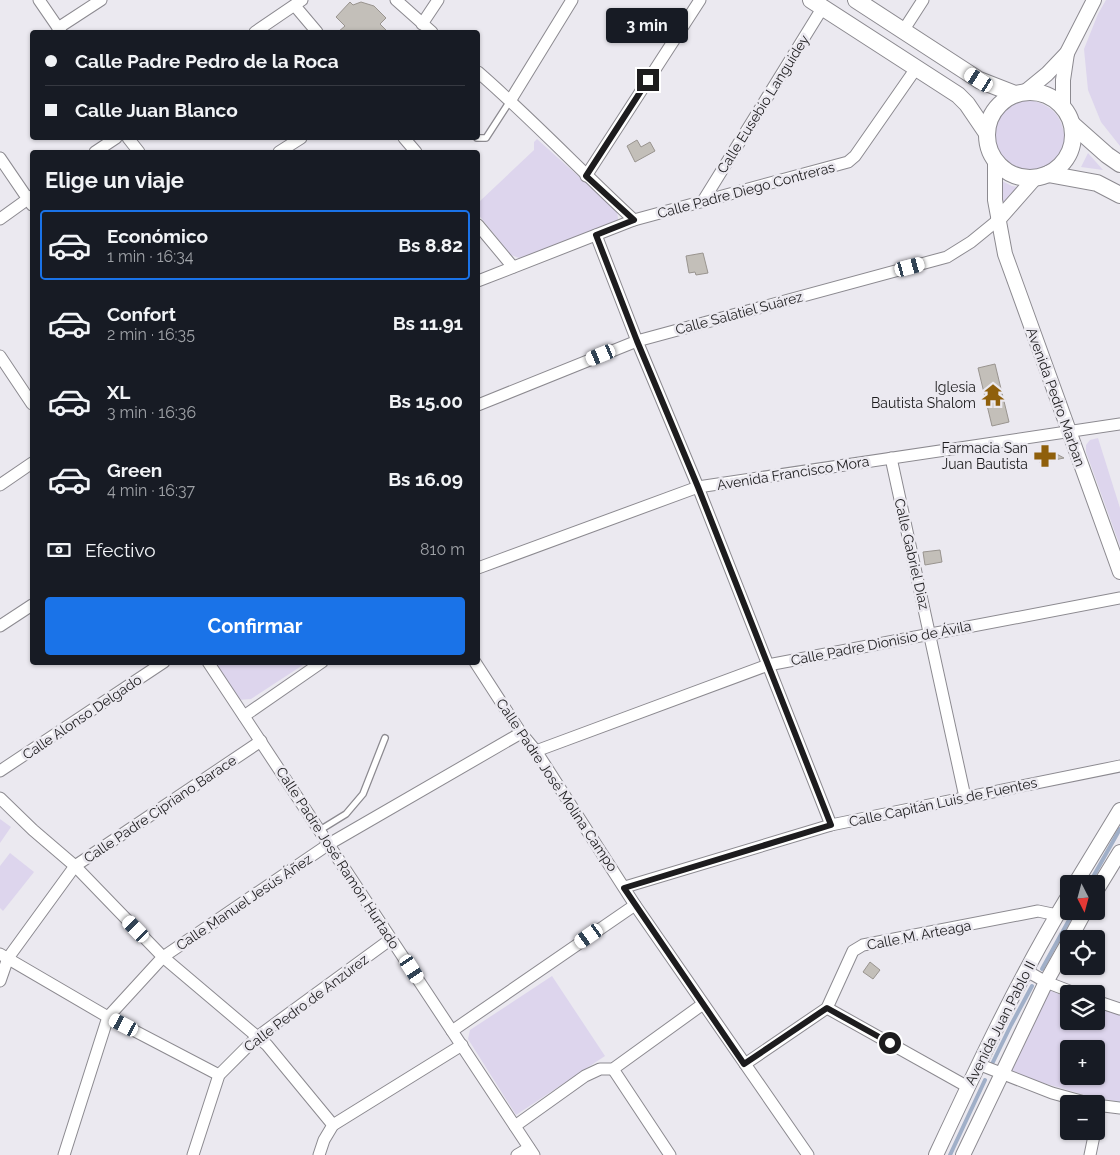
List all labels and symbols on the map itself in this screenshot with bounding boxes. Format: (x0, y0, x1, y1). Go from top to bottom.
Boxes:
callout: 3 min (607, 8, 689, 42)
street label: Calle Eusebio Languidey (714, 32, 812, 176)
car (962, 66, 995, 94)
route end (637, 69, 659, 91)
street label: Calle Padre Diego Contreras (656, 159, 837, 221)
car (893, 256, 926, 278)
street label: Calle Salatiel Suárez (674, 288, 805, 338)
street label: Avenida Pedro Marban (1023, 325, 1089, 469)
car (584, 342, 617, 368)
place label: Iglesia Bautista Shalom (871, 379, 976, 411)
temple icon: Iglesia Bautista Shalom (980, 382, 1006, 408)
place label: Farmacia San Juan Bautista (941, 440, 1028, 472)
pharmacy icon: Farmacia San Juan Bautista (1032, 443, 1058, 469)
street label: Avenida Francisco Mora (716, 453, 870, 493)
street label: Calle Gabriel Diaz (891, 497, 933, 611)
street label: Calle Padre Dionisio de Ávila (789, 617, 973, 668)
street label: Calle Alonso Delgado (19, 671, 145, 763)
street label: Calle Padre José Molina Campo (493, 696, 621, 874)
street label: Calle Padre Cipriano Barace (81, 752, 239, 866)
street label: Calle Padre José Ramón Hurtado (273, 764, 403, 952)
street label: Calle Capitán Luis de Fuentes (847, 774, 1039, 830)
street label: Calle Manuel Jesús Áñez (173, 850, 315, 953)
north arrow (1060, 875, 1105, 920)
car (120, 913, 151, 945)
street label: Calle M. Arteaga (866, 917, 972, 953)
car (572, 921, 605, 951)
street label: Calle Pedro de Anzúrez (241, 951, 371, 1055)
car (397, 952, 426, 986)
street label: Avenida Juan Pablo II (962, 958, 1038, 1088)
car (107, 1012, 140, 1038)
route start (879, 1032, 901, 1054)

